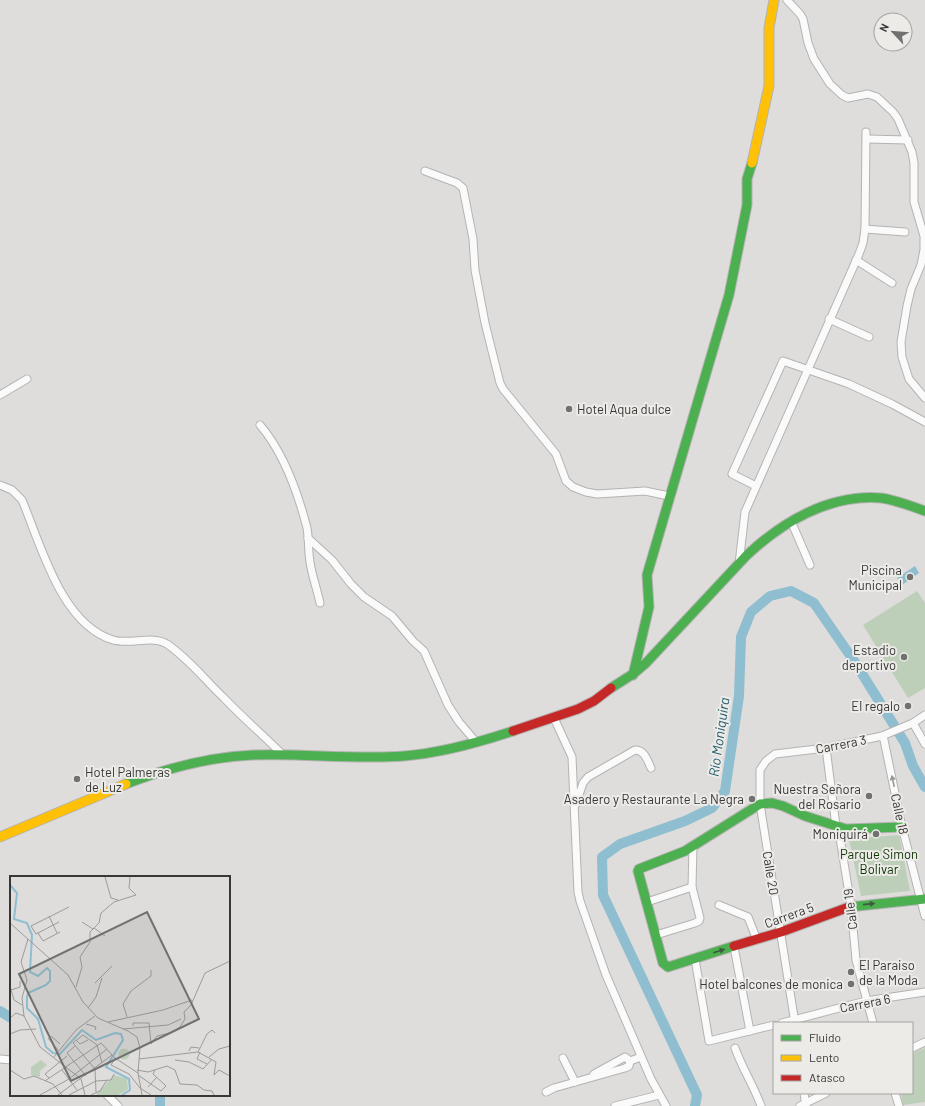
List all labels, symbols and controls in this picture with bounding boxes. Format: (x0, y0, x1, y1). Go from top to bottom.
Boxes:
north arrow (873, 12, 913, 52)
text: N (876, 21, 891, 34)
place label: Hotel Aqua dulce (577, 401, 671, 417)
marker: Hotel Aqua dulce (564, 404, 574, 414)
place label: Piscina Municipal (849, 562, 902, 593)
marker: Piscina Municipal (905, 572, 915, 582)
place label: Estadio deportivo (842, 642, 896, 673)
marker: Estadio deportivo (899, 652, 909, 662)
water label: Río Moniquira (705, 696, 732, 778)
place label: El regalo (851, 698, 900, 714)
marker: El regalo (903, 701, 913, 711)
street label: Carrera 3 (814, 731, 868, 757)
place label: Hotel Palmeras de Luz (85, 764, 170, 795)
marker: Hotel Palmeras de Luz (72, 774, 82, 784)
one-way arrow (890, 775, 896, 787)
place label: Nuestra Señora del Rosario (774, 781, 861, 812)
place label: Asadero y Restaurante La Negra (564, 791, 744, 807)
marker: Nuestra Señora del Rosario (864, 791, 874, 801)
street label: Calle 18 (888, 792, 912, 836)
marker: Asadero y Restaurante La Negra (747, 794, 757, 804)
place label: Moniquirá (813, 826, 868, 842)
marker: Moniquirá (871, 829, 881, 839)
park label: Parque Simon Bolivar (840, 846, 918, 877)
street label: Calle 20 (760, 850, 782, 896)
inset map (10, 876, 230, 1096)
street label: Calle 19 (840, 888, 860, 930)
street label: Carrera 5 (762, 899, 816, 931)
one-way arrow (863, 901, 875, 907)
one-way arrow (713, 948, 725, 954)
place label: El Paraiso de la Moda (859, 957, 918, 988)
marker: El Paraiso de la Moda (846, 967, 856, 977)
place label: Hotel balcones de monica (699, 976, 843, 992)
marker: Hotel balcones de monica (846, 979, 856, 989)
street label: Carrera 6 (838, 990, 892, 1016)
legend (773, 1022, 913, 1094)
text: Fluido (809, 1030, 841, 1044)
text: Lento (809, 1050, 839, 1064)
text: Atasco (809, 1070, 845, 1084)

